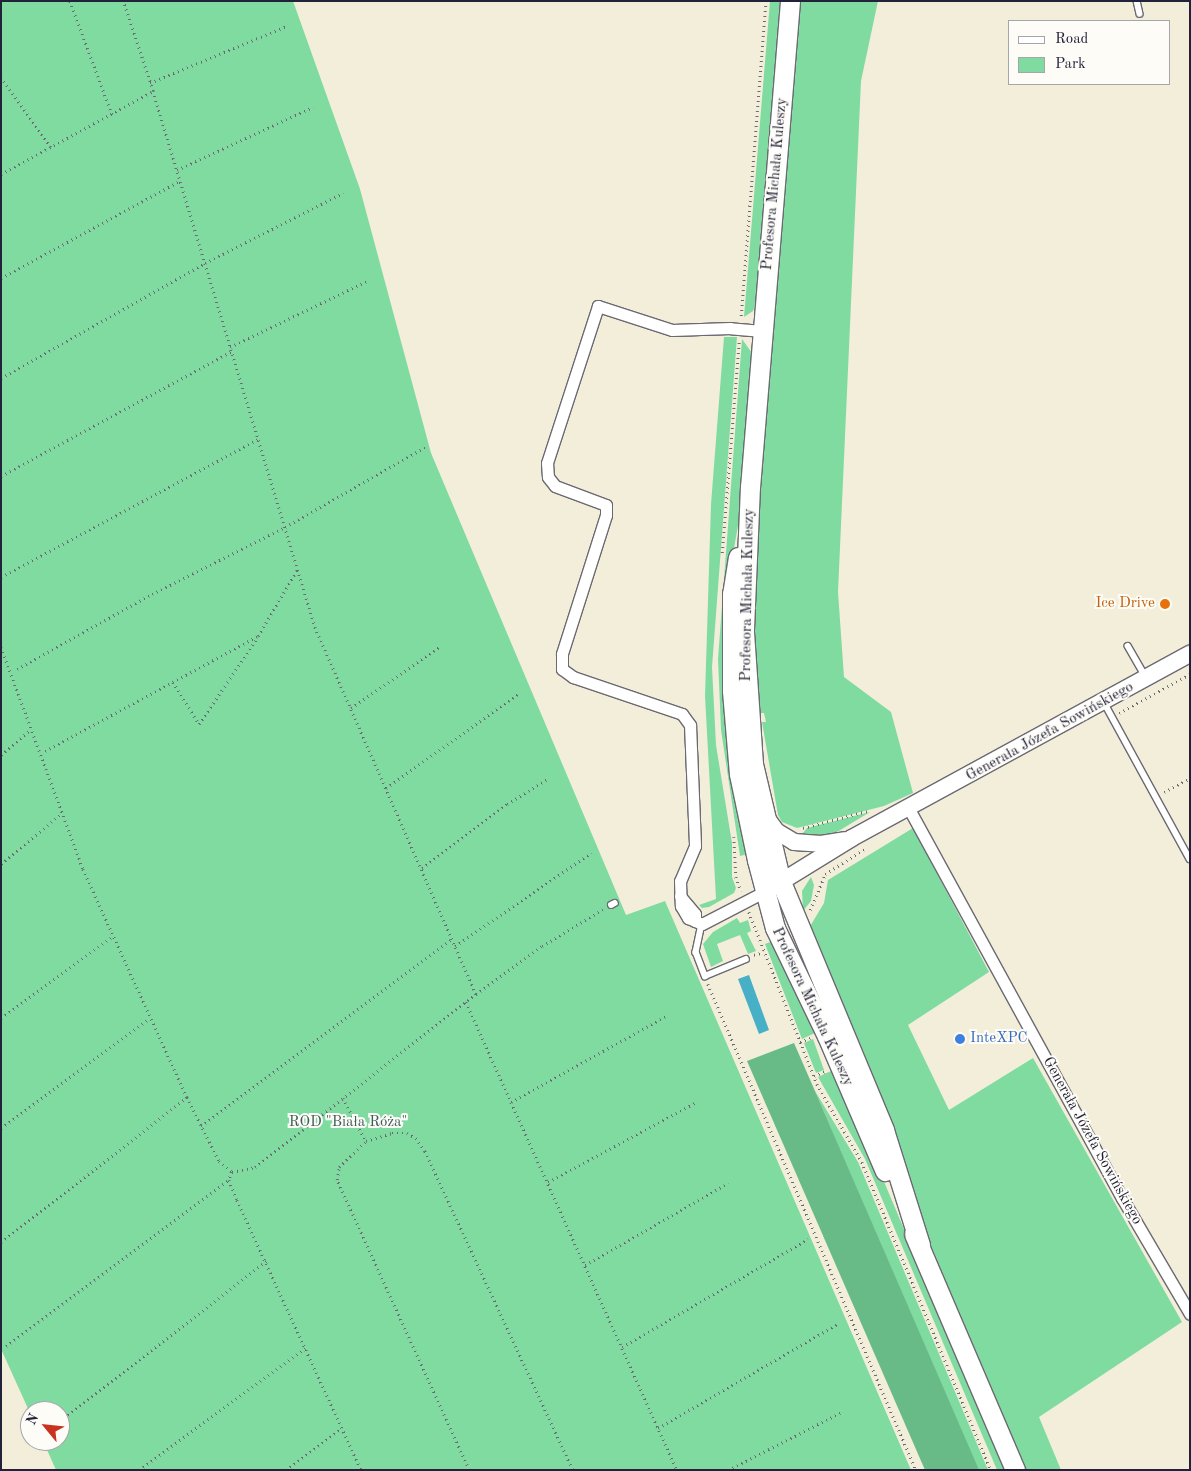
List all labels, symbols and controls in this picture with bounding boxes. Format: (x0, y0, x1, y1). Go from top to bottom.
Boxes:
legend (1008, 20, 1171, 85)
text: Road (1055, 32, 1088, 47)
text: Park (1055, 57, 1086, 72)
street label: Profesora Michała Kuleszy (758, 97, 792, 271)
street label: Profesora Michała Kuleszy (737, 508, 759, 682)
place label: Ice Drive (1095, 595, 1155, 613)
marker: Ice Drive (1159, 598, 1171, 610)
street label: Generała Józefa Sowińskiego (963, 678, 1137, 786)
street label: Profesora Michała Kuleszy (767, 925, 857, 1089)
place label: InteXPC (970, 1030, 1028, 1048)
marker: InteXPC (954, 1033, 966, 1045)
street label: Generała Józefa Sowińskiego (1038, 1054, 1146, 1228)
park label: ROD "Biała Róża" (289, 1114, 407, 1132)
north arrow (20, 1401, 70, 1451)
text: N (24, 1411, 41, 1427)

